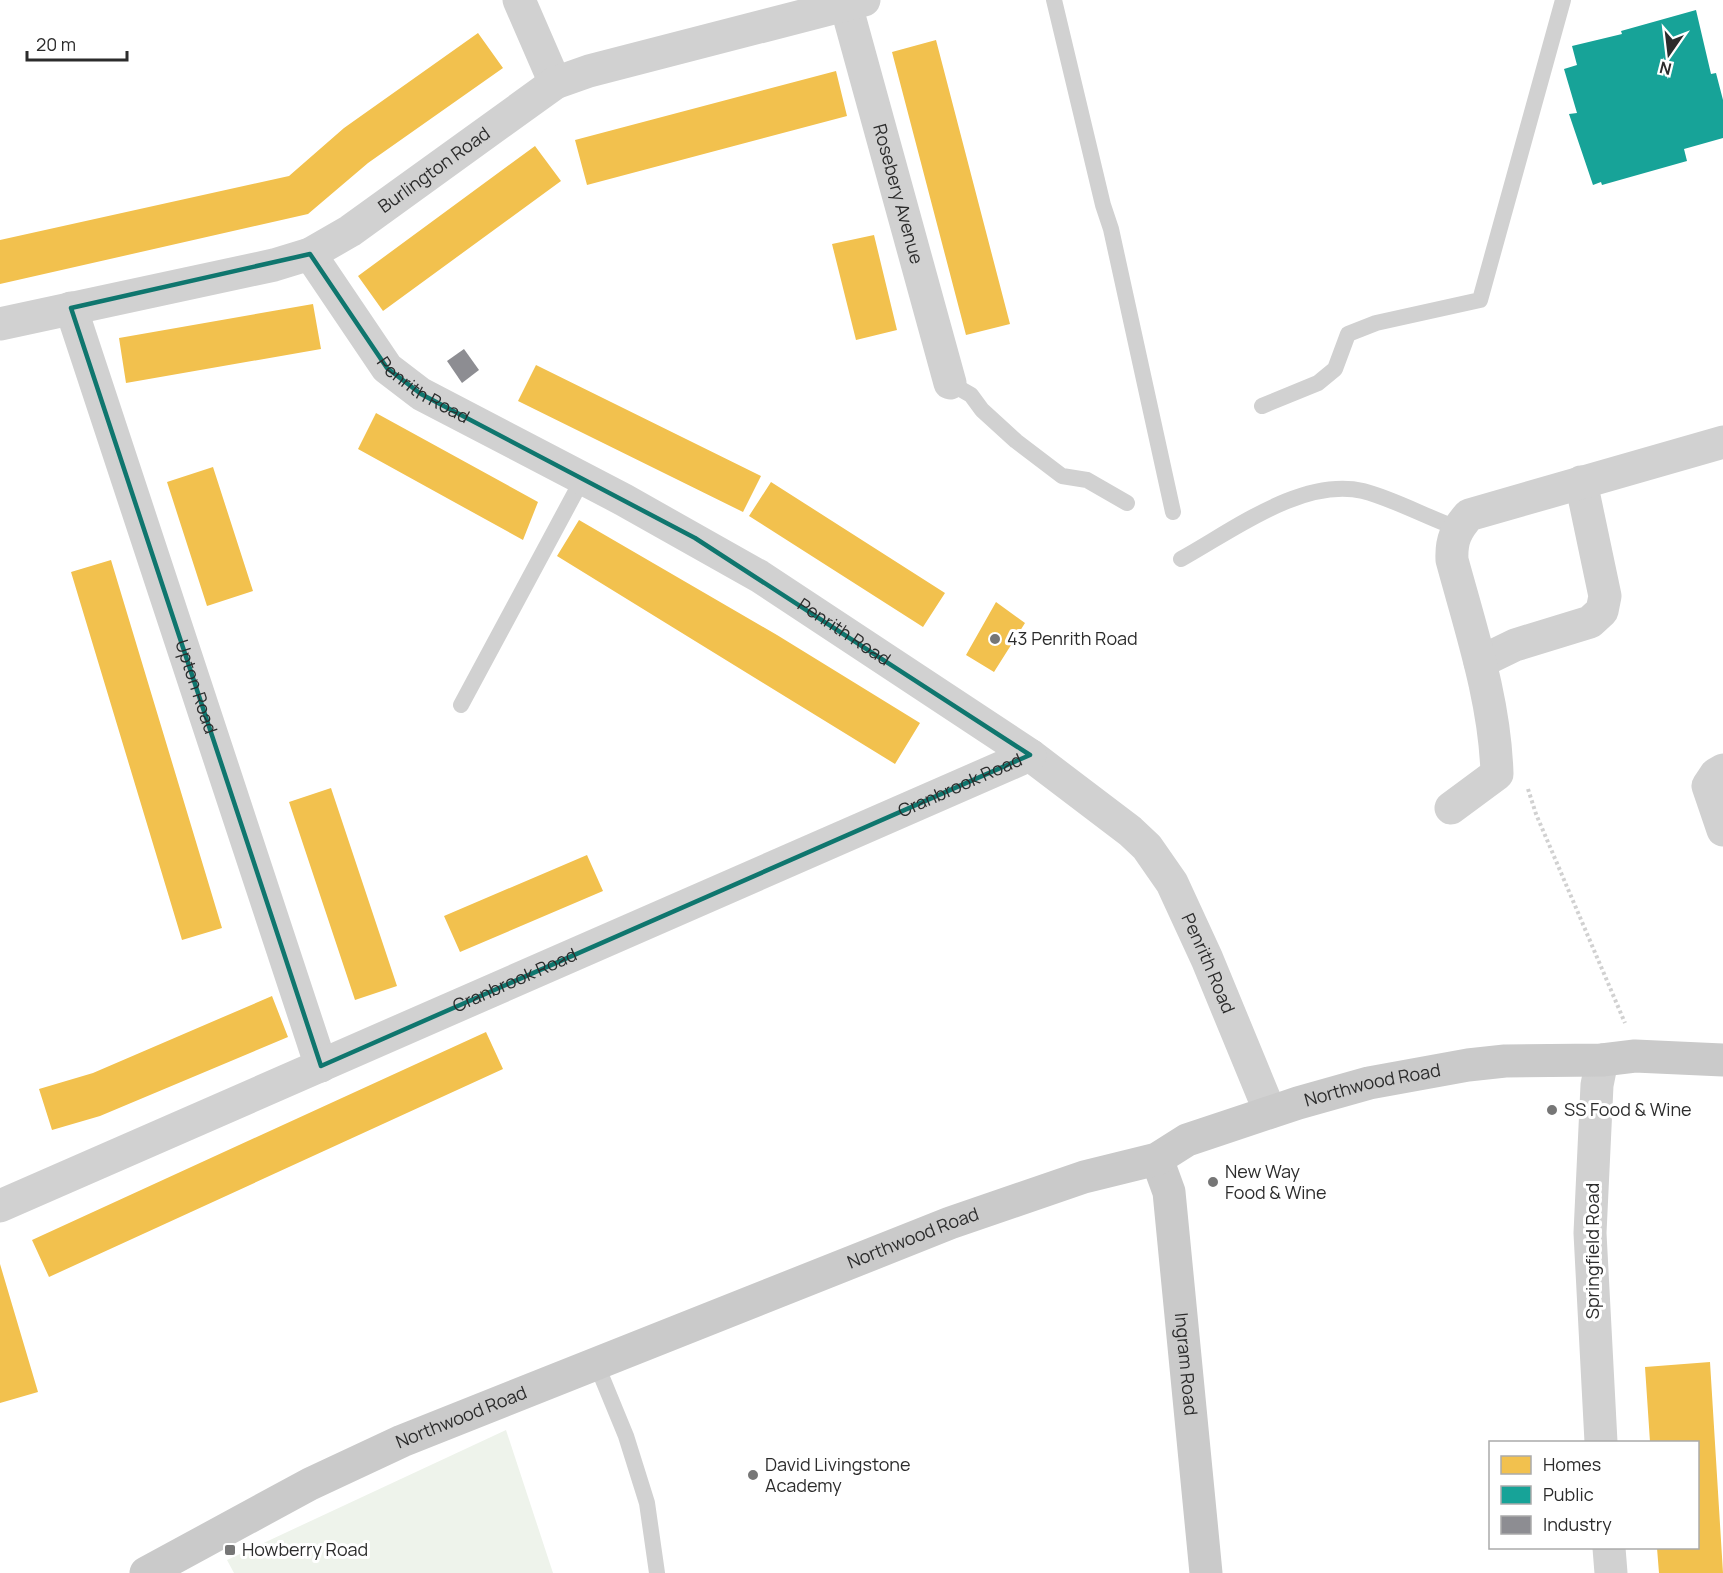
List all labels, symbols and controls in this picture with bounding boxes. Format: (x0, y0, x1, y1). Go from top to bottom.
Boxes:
scale bar (27, 24, 128, 62)
north arrow (1639, 24, 1699, 84)
text: 20 m (36, 32, 76, 56)
text: N (1657, 56, 1674, 81)
street label: Burlington Road (373, 121, 494, 218)
street label: Rosebery Avenue (868, 121, 930, 266)
street label: Penrith Road (372, 352, 474, 428)
street label: Penrith Road (793, 592, 896, 671)
place label: 43 Penrith Road (1007, 626, 1138, 650)
marker: 43 Penrith Road (988, 632, 1002, 646)
street label: Upton Road (170, 636, 224, 737)
street label: Cranbrook Road (894, 747, 1025, 822)
street label: Penrith Road (1177, 909, 1241, 1017)
street label: Cranbrook Road (449, 942, 580, 1017)
street label: Northwood Road (1301, 1057, 1442, 1112)
place label: SS Food & Wine (1564, 1097, 1692, 1121)
marker: SS Food & Wine (1545, 1103, 1559, 1117)
place label: New Way Food & Wine (1225, 1159, 1327, 1204)
marker: New Way Food & Wine (1206, 1175, 1220, 1189)
street label: Springfield Road (1580, 1183, 1604, 1319)
street label: Northwood Road (843, 1201, 982, 1274)
street label: Ingram Road (1170, 1311, 1204, 1417)
street label: Northwood Road (392, 1380, 530, 1453)
legend (1489, 1441, 1699, 1549)
place label: David Livingstone Academy (765, 1452, 911, 1497)
text: Homes (1543, 1452, 1601, 1476)
marker: David Livingstone Academy (746, 1468, 760, 1482)
text: Public (1543, 1482, 1594, 1506)
text: Industry (1543, 1512, 1612, 1536)
place label: Howberry Road (242, 1537, 368, 1561)
marker: Howberry Road (223, 1543, 237, 1557)

